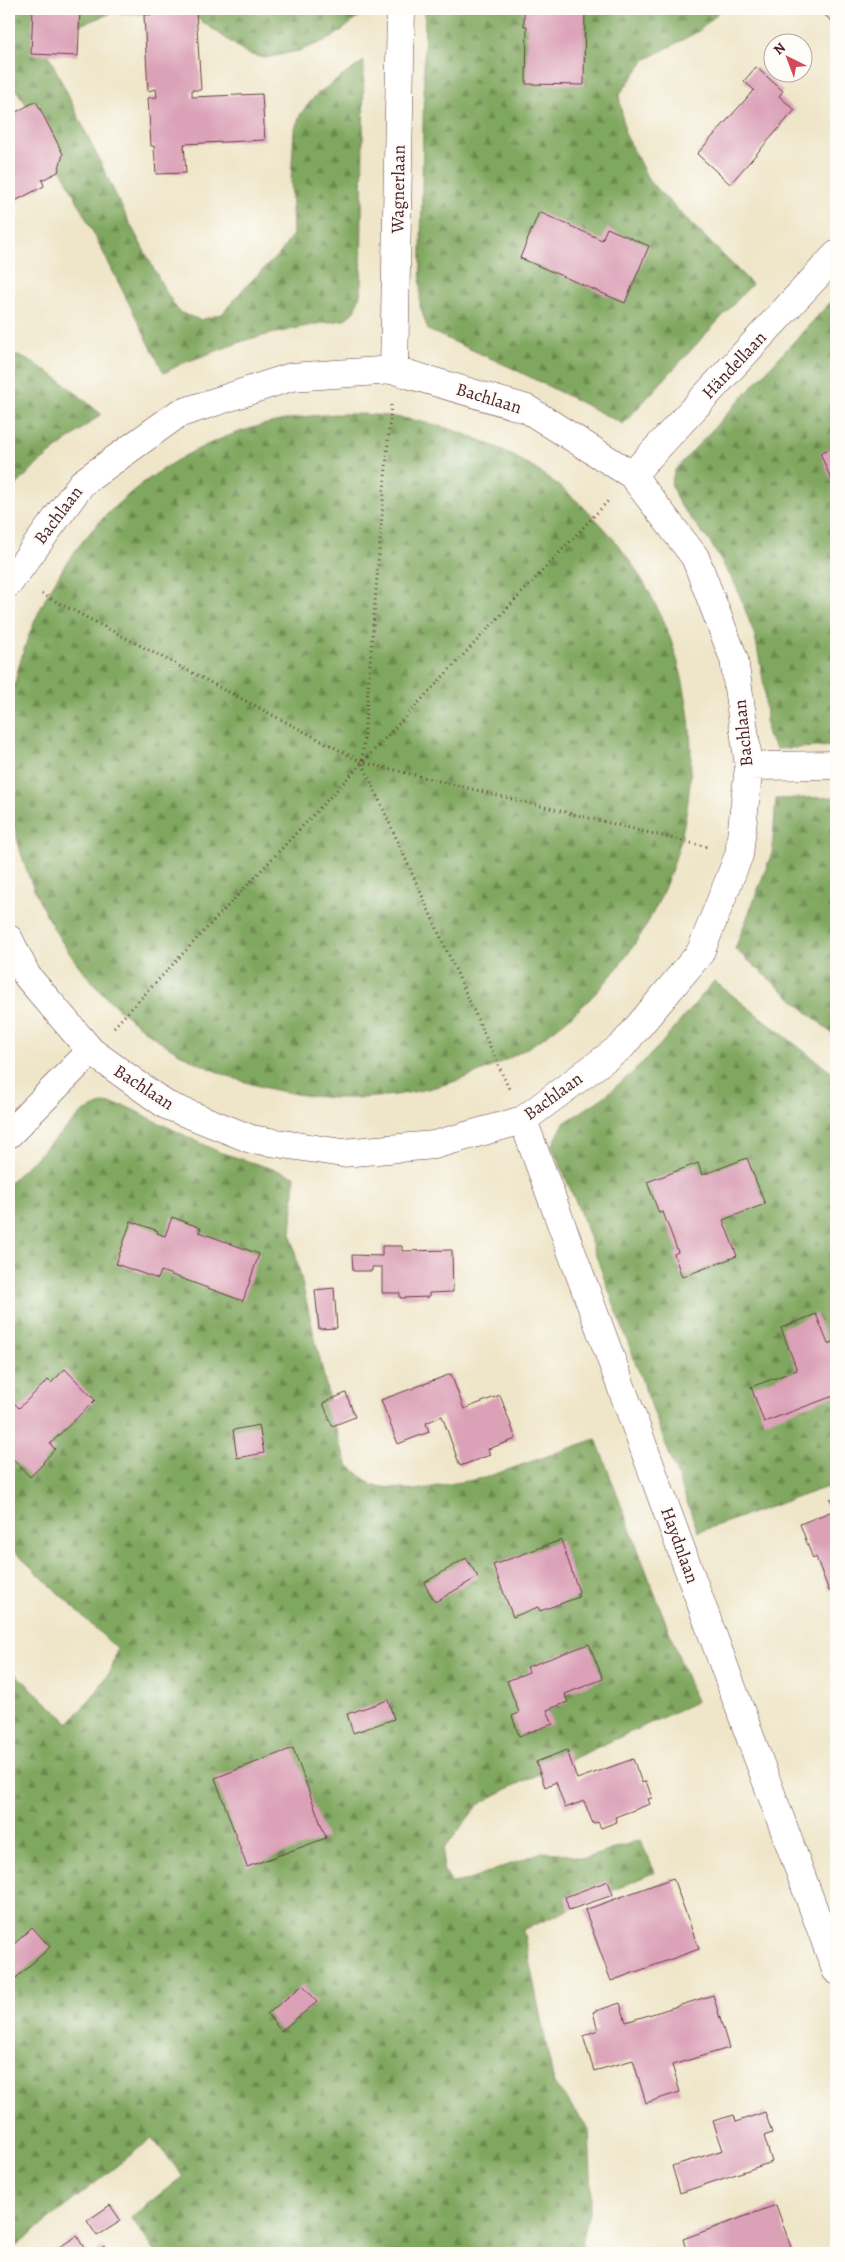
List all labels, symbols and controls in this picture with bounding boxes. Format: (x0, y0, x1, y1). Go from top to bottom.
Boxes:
north arrow (762, 32, 812, 82)
text: N (769, 38, 790, 59)
street label: Wagnerlaan (385, 144, 411, 235)
street label: Händellaan (696, 326, 772, 404)
street label: Bachlaan (453, 377, 525, 419)
street label: Bachlaan (28, 481, 88, 549)
street label: Bachlaan (728, 698, 758, 768)
street label: Bachlaan (109, 1059, 179, 1115)
street label: Bachlaan (519, 1066, 587, 1126)
street label: Haydnlaan (655, 1504, 705, 1587)

